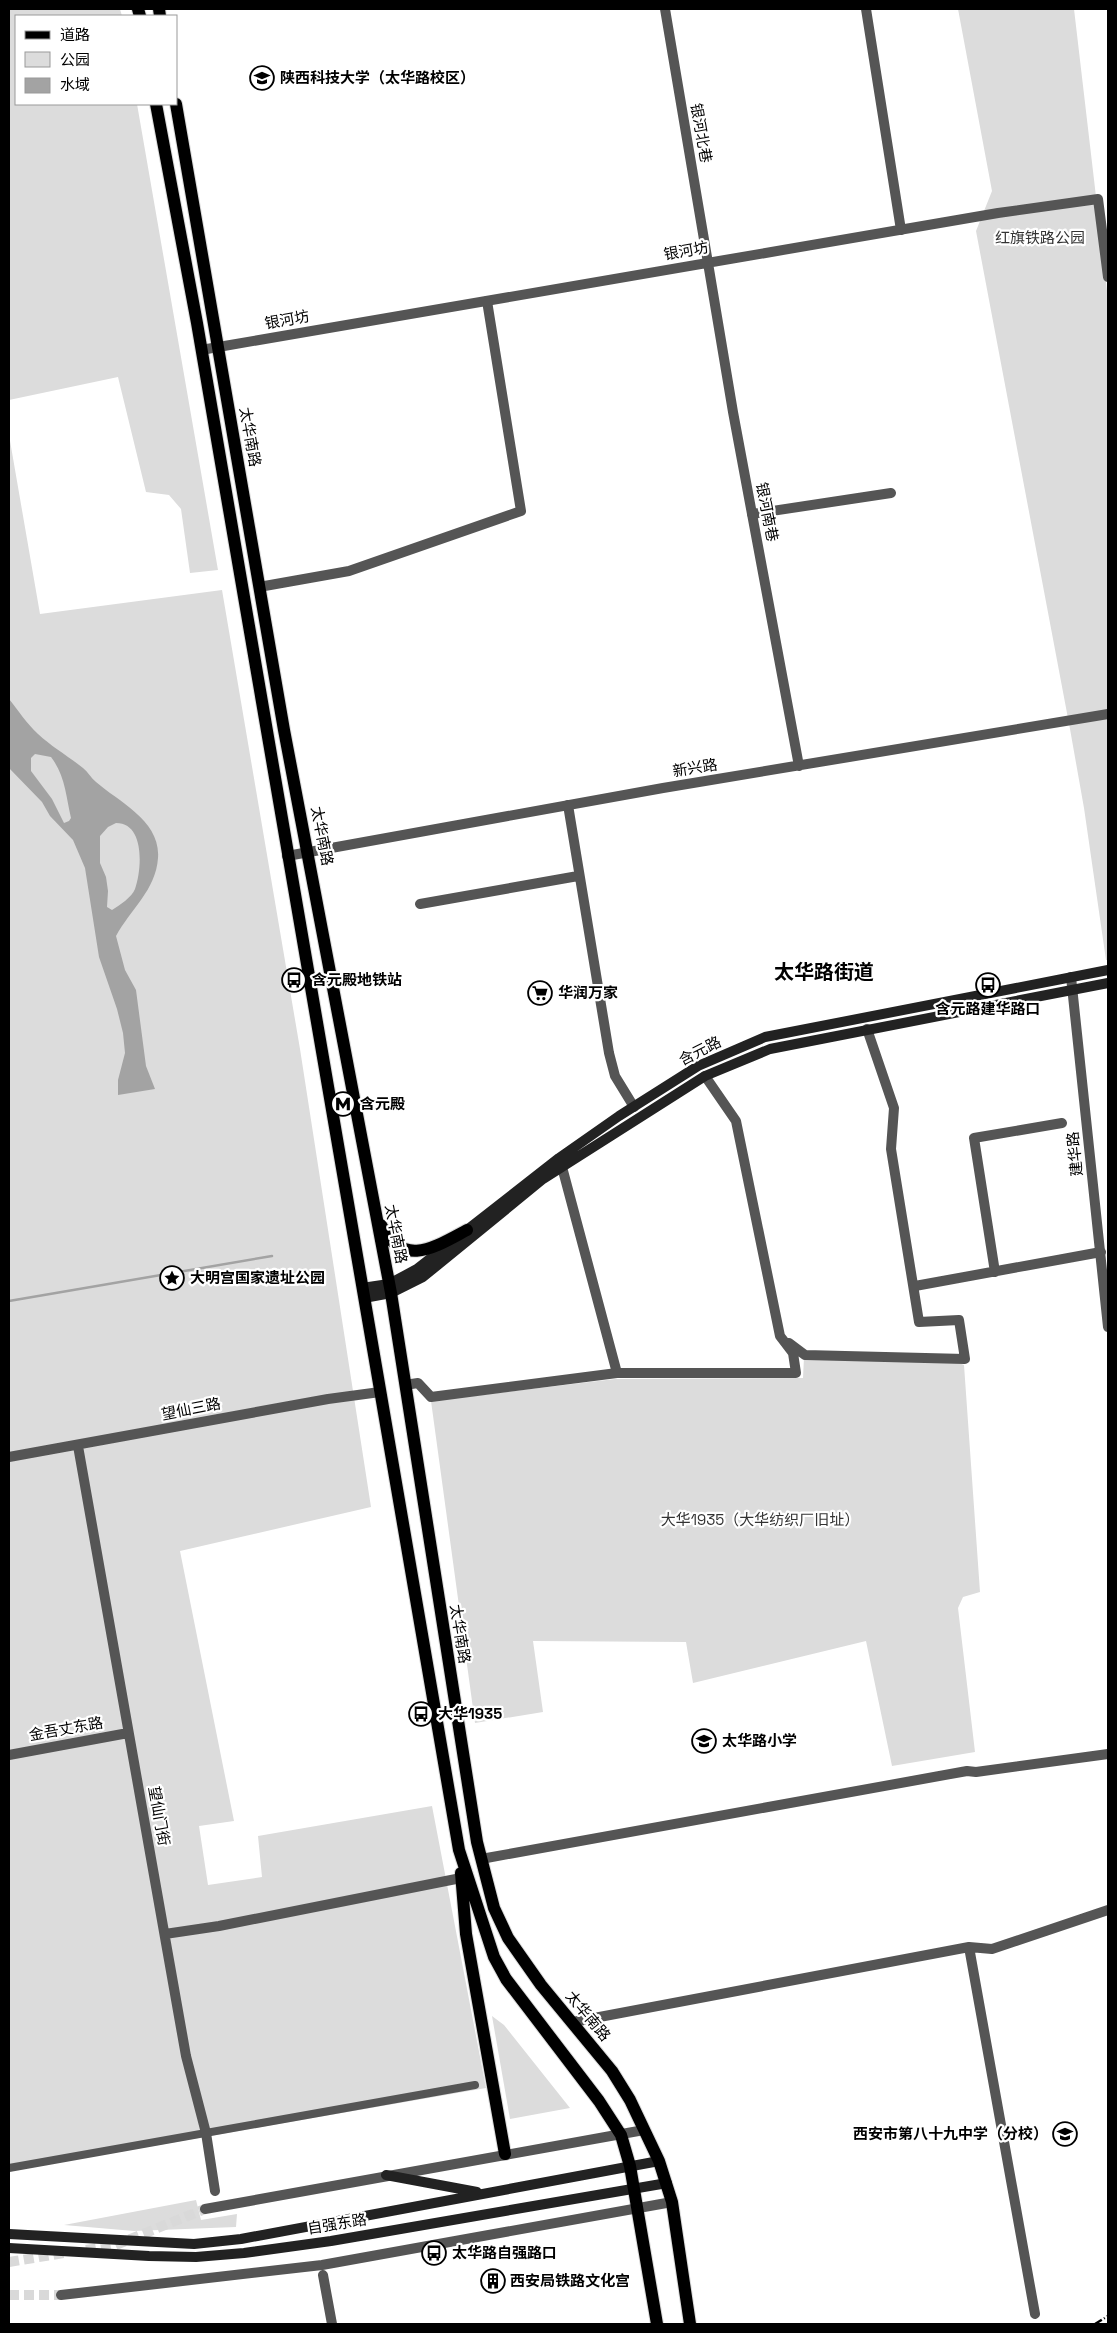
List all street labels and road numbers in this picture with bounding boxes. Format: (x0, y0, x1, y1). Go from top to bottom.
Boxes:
street label: 银河北巷 (687, 102, 716, 164)
street label: 银河坊 (662, 237, 710, 264)
street label: 银河坊 (263, 306, 311, 333)
street label: 太华南路 (236, 406, 265, 468)
street label: 银河南巷 (752, 481, 783, 543)
street label: 新兴路 (671, 755, 719, 780)
street label: 太华南路 (307, 805, 338, 867)
street label: 含元路 (675, 1032, 724, 1069)
street label: 建华路 (1063, 1131, 1086, 1177)
street label: 太华南路 (381, 1203, 412, 1265)
street label: 望仙三路 (160, 1393, 222, 1424)
street label: 太华南路 (446, 1603, 475, 1665)
street label: 金吾丈东路 (27, 1713, 105, 1744)
street label: 望仙门街 (145, 1785, 174, 1847)
street label: 太华南路 (562, 1987, 615, 2045)
street label: 自强东路 (306, 2209, 368, 2238)

